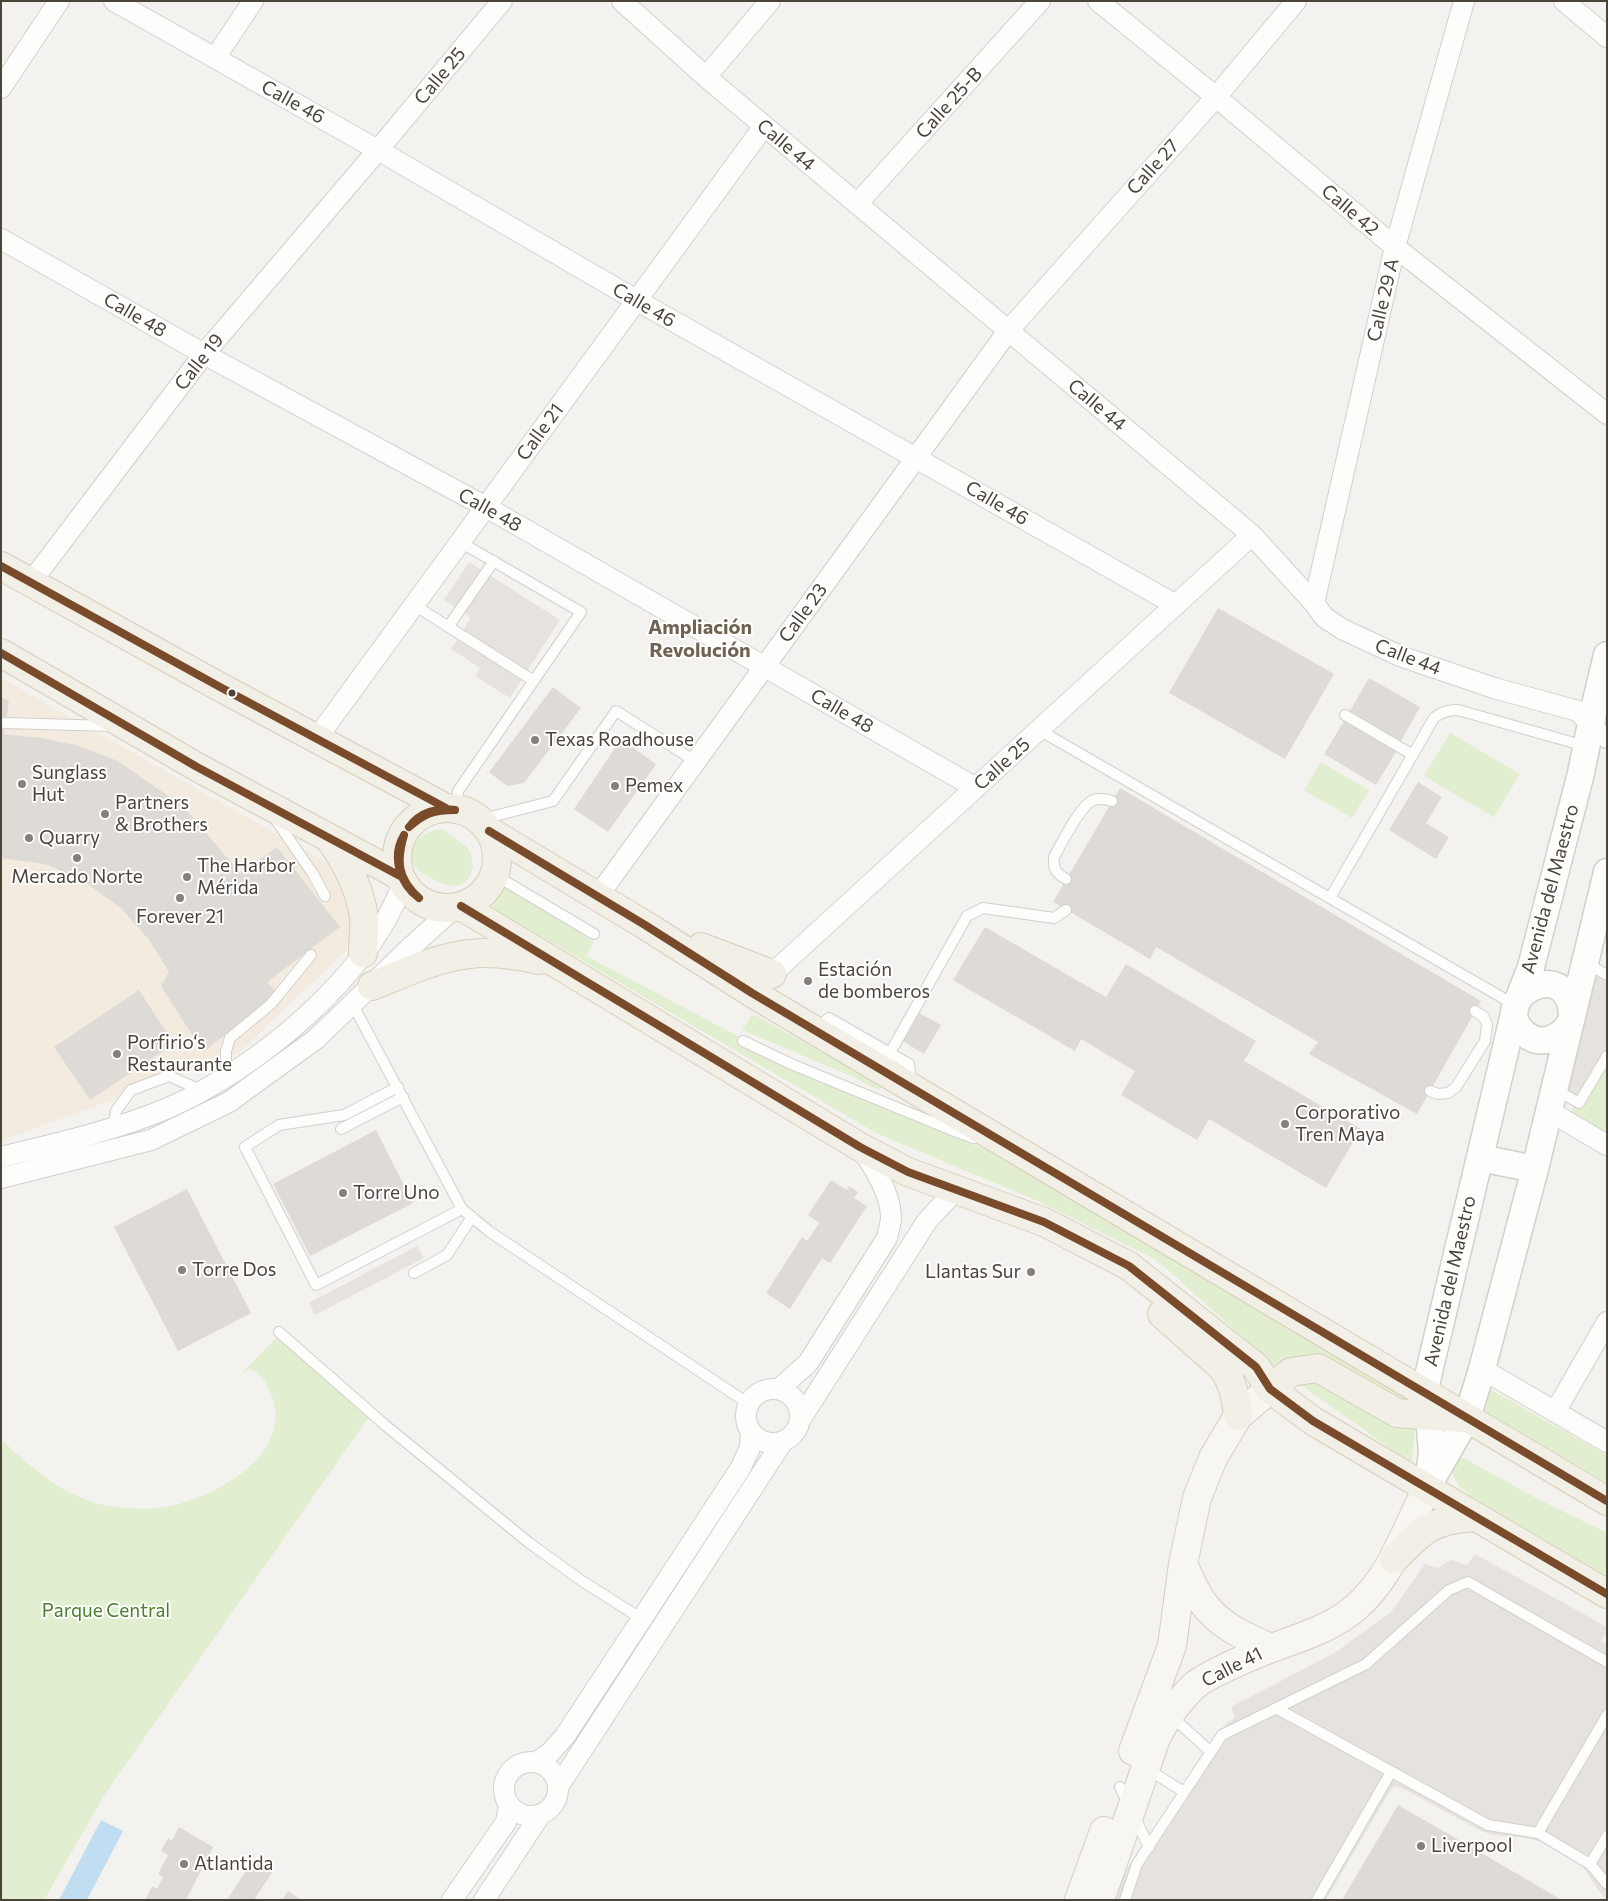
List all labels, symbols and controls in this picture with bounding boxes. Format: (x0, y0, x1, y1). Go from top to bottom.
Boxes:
street label: Calle 25 (410, 43, 470, 109)
street label: Calle 25-B (911, 63, 987, 143)
street label: Calle 46 (257, 75, 329, 129)
street label: Calle 44 (752, 114, 820, 176)
street label: Calle 27 (1122, 135, 1184, 199)
street label: Calle 42 (1317, 179, 1383, 241)
street label: Calle 29 A (1362, 256, 1404, 344)
street label: Calle 46 (608, 278, 680, 332)
street label: Calle 48 (99, 288, 171, 342)
street label: Calle 19 (170, 329, 228, 395)
street label: Calle 44 (1063, 374, 1131, 436)
street label: Calle 21 (512, 399, 568, 465)
street label: Calle 46 (961, 476, 1033, 530)
street label: Calle 48 (454, 483, 526, 537)
street label: Calle 23 (774, 579, 832, 647)
district label: Ampliación Revolución (648, 615, 752, 662)
street label: Calle 44 (1372, 634, 1444, 680)
street label: Calle 48 (806, 684, 878, 738)
unlabelled marker (227, 688, 237, 698)
place label: Texas Roadhouse (545, 729, 694, 751)
street label: Calle 25 (969, 733, 1035, 795)
marker: Texas Roadhouse (529, 734, 541, 746)
place label: Sunglass Hut (32, 762, 107, 806)
place label: Pemex (625, 775, 683, 797)
marker: Sunglass Hut (16, 778, 28, 790)
marker: Pemex (609, 780, 621, 792)
place label: Partners & Brothers (115, 792, 208, 836)
street label: Avenida del Maestro (1516, 802, 1584, 976)
marker: Partners & Brothers (99, 808, 111, 820)
place label: Quarry (39, 827, 100, 849)
marker: Quarry (23, 832, 35, 844)
marker: Mercado Norte (71, 852, 83, 864)
place label: The Harbor Mérida (197, 855, 296, 899)
place label: Mercado Norte (11, 866, 143, 888)
marker: The Harbor Mérida (181, 871, 193, 883)
marker: Forever 21 (174, 892, 186, 904)
place label: Forever 21 (136, 906, 224, 928)
place label: Estación de bomberos (818, 959, 930, 1003)
marker: Estación de bomberos (802, 975, 814, 987)
place label: Porfirio‘s Restaurante (127, 1032, 232, 1076)
marker: Porfirio‘s Restaurante (111, 1048, 123, 1060)
place label: Corporativo Tren Maya (1295, 1102, 1400, 1146)
marker: Corporativo Tren Maya (1279, 1118, 1291, 1130)
place label: Torre Uno (353, 1182, 440, 1204)
marker: Torre Uno (337, 1187, 349, 1199)
street label: Avenida del Maestro (1419, 1193, 1481, 1369)
place label: Torre Dos (192, 1259, 276, 1281)
place label: Llantas Sur (925, 1261, 1021, 1283)
marker: Torre Dos (176, 1264, 188, 1276)
marker: Llantas Sur (1025, 1266, 1037, 1278)
park label: Parque Central (42, 1600, 170, 1622)
street label: Calle 41 (1198, 1642, 1266, 1692)
place label: Liverpool (1431, 1835, 1513, 1857)
marker: Liverpool (1415, 1840, 1427, 1852)
place label: Atlantida (194, 1853, 273, 1875)
marker: Atlantida (178, 1858, 190, 1870)

